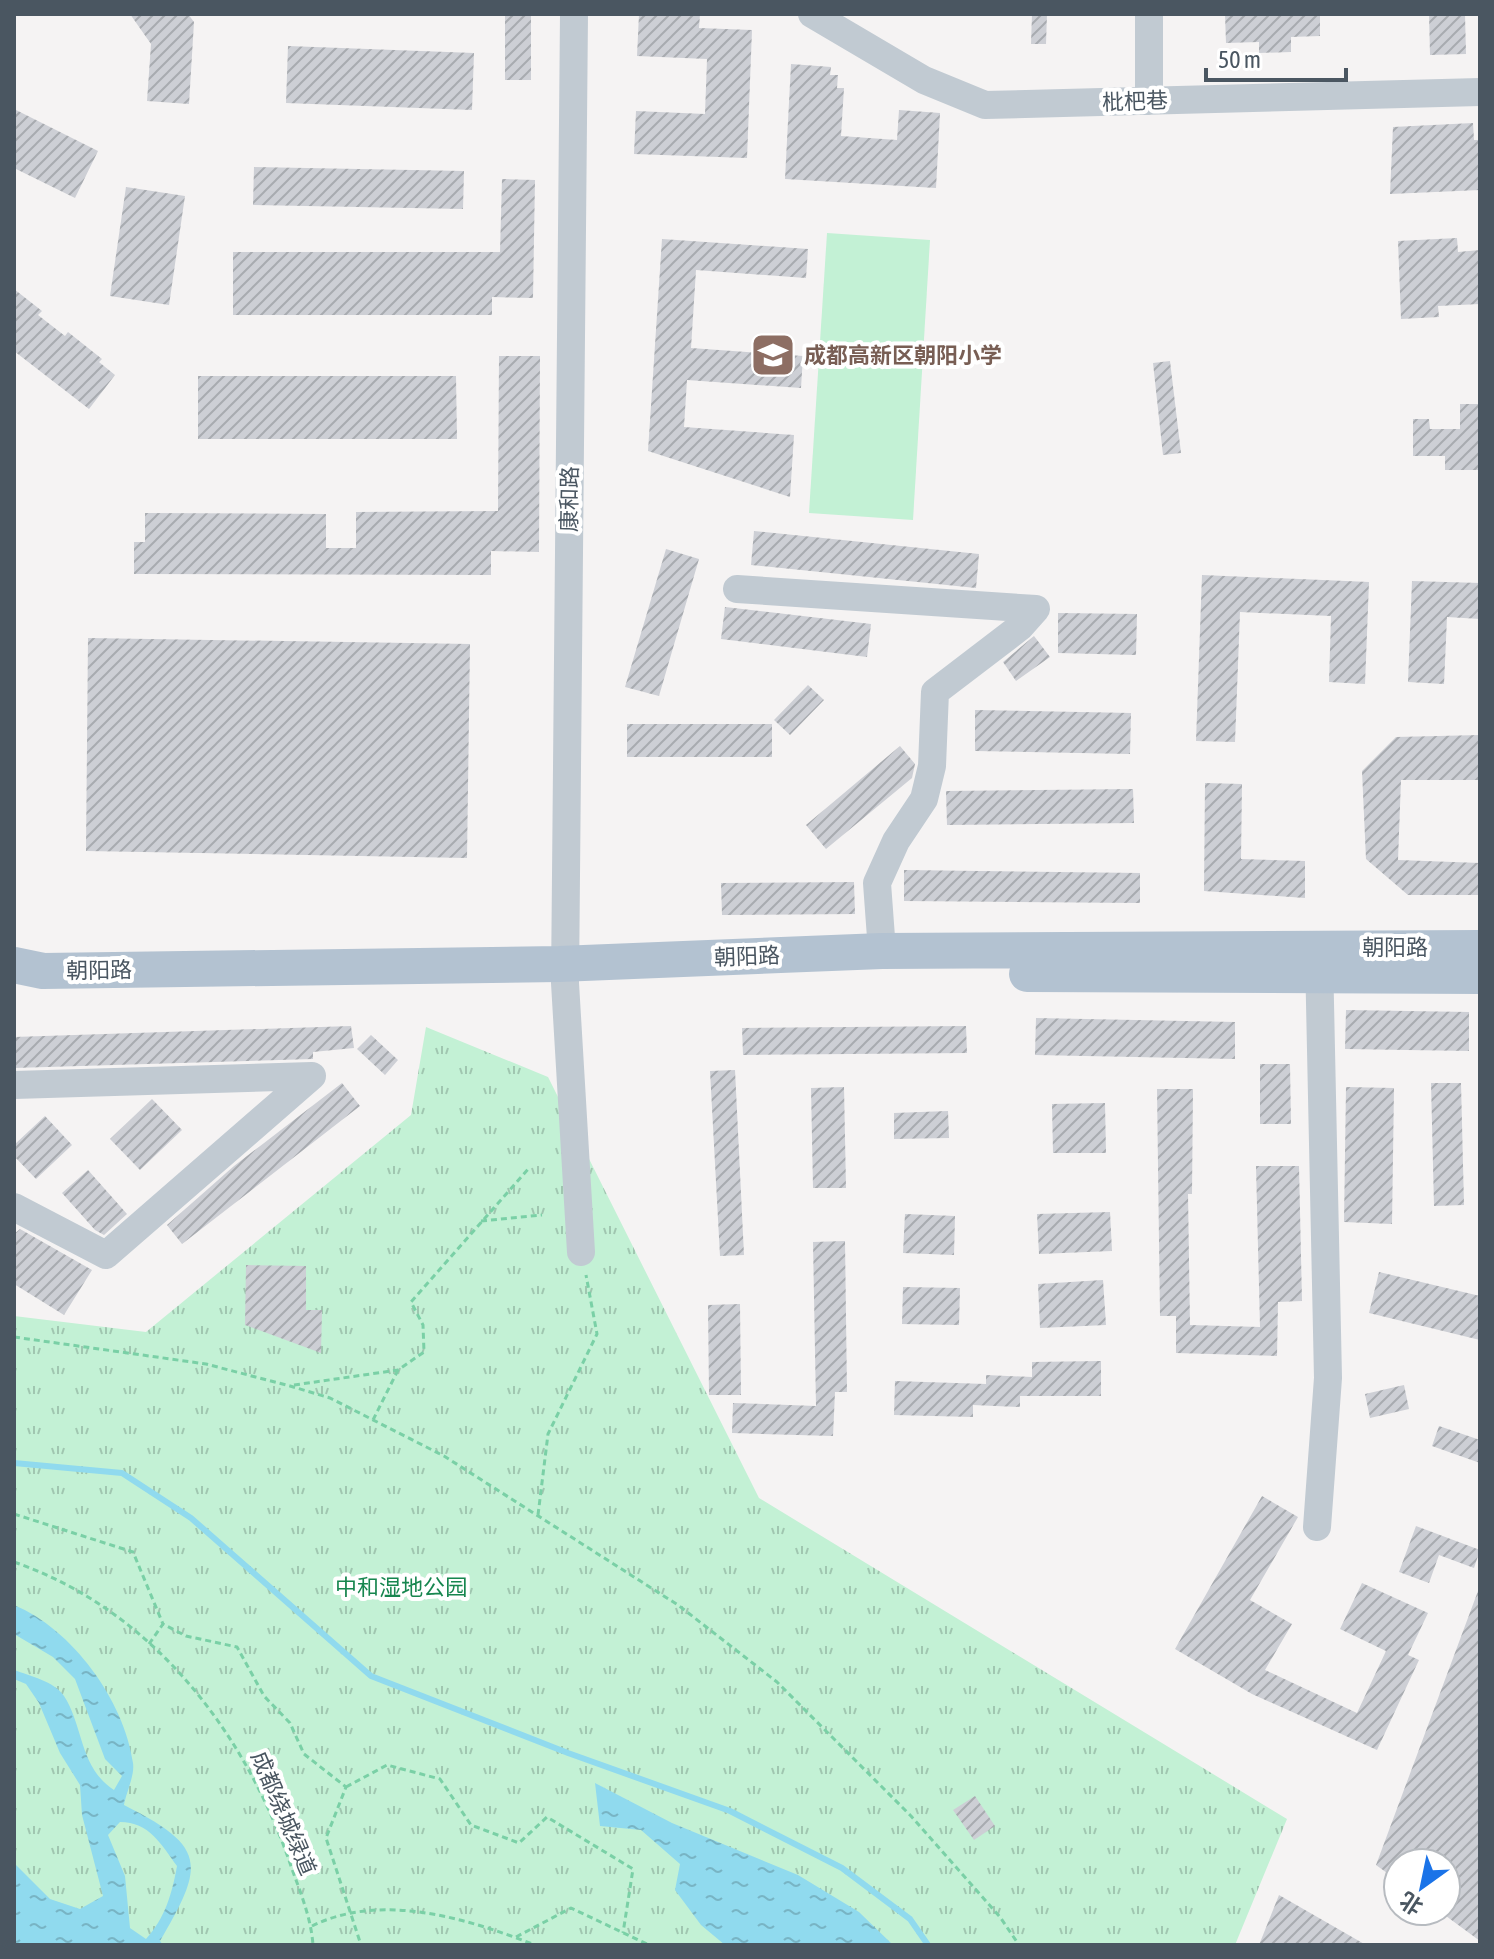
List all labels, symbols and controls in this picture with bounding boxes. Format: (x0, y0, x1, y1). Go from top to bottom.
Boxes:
scale bar (1206, 32, 1346, 82)
text: 50 m (1218, 46, 1261, 73)
street label: 枇杷巷 (1102, 87, 1168, 115)
school or university icon: 成都高新区朝阳小学 (749, 331, 797, 379)
place label: 成都高新区朝阳小学 (804, 342, 1002, 368)
street label: 康和路 (555, 466, 583, 532)
street label: 朝阳路 (1362, 934, 1428, 960)
street label: 朝阳路 (714, 942, 780, 970)
street label: 朝阳路 (66, 956, 132, 984)
park label: 中和湿地公园 (335, 1574, 467, 1600)
street label: 成都绕城绿道 (246, 1747, 322, 1879)
north arrow (1382, 1847, 1462, 1927)
text: 北 (1395, 1887, 1427, 1921)

